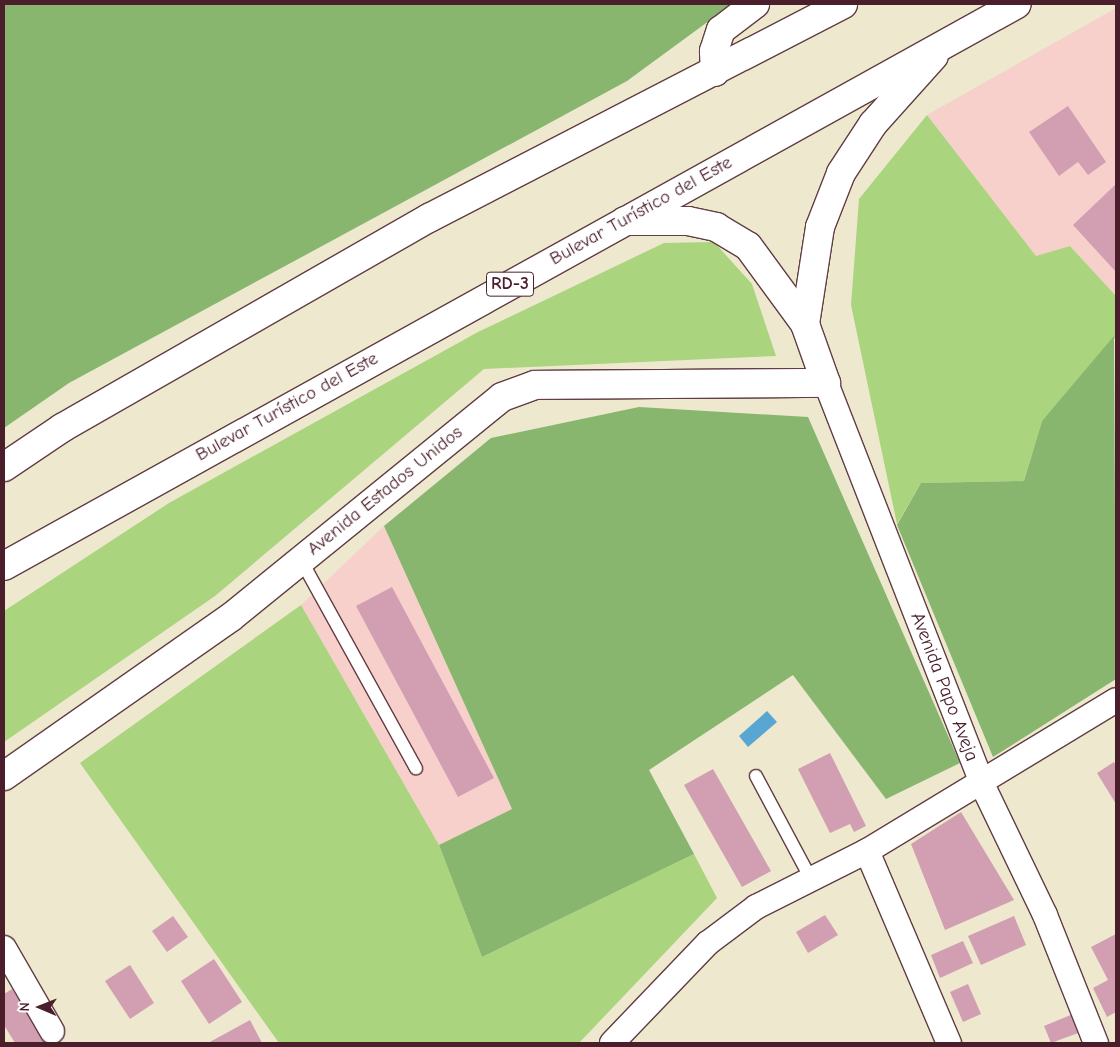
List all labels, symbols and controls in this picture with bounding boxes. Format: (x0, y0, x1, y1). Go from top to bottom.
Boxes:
street label: Bulevar Turístico del Este (546, 151, 736, 271)
road number: RD-3 (485, 268, 535, 300)
street label: Bulevar Turístico del Este (192, 347, 382, 467)
street label: Avenida Estados Unidos (303, 421, 467, 561)
street label: Avenida Papo Aveja (905, 609, 983, 765)
north arrow (15, 982, 65, 1032)
text: N (16, 1002, 33, 1011)

